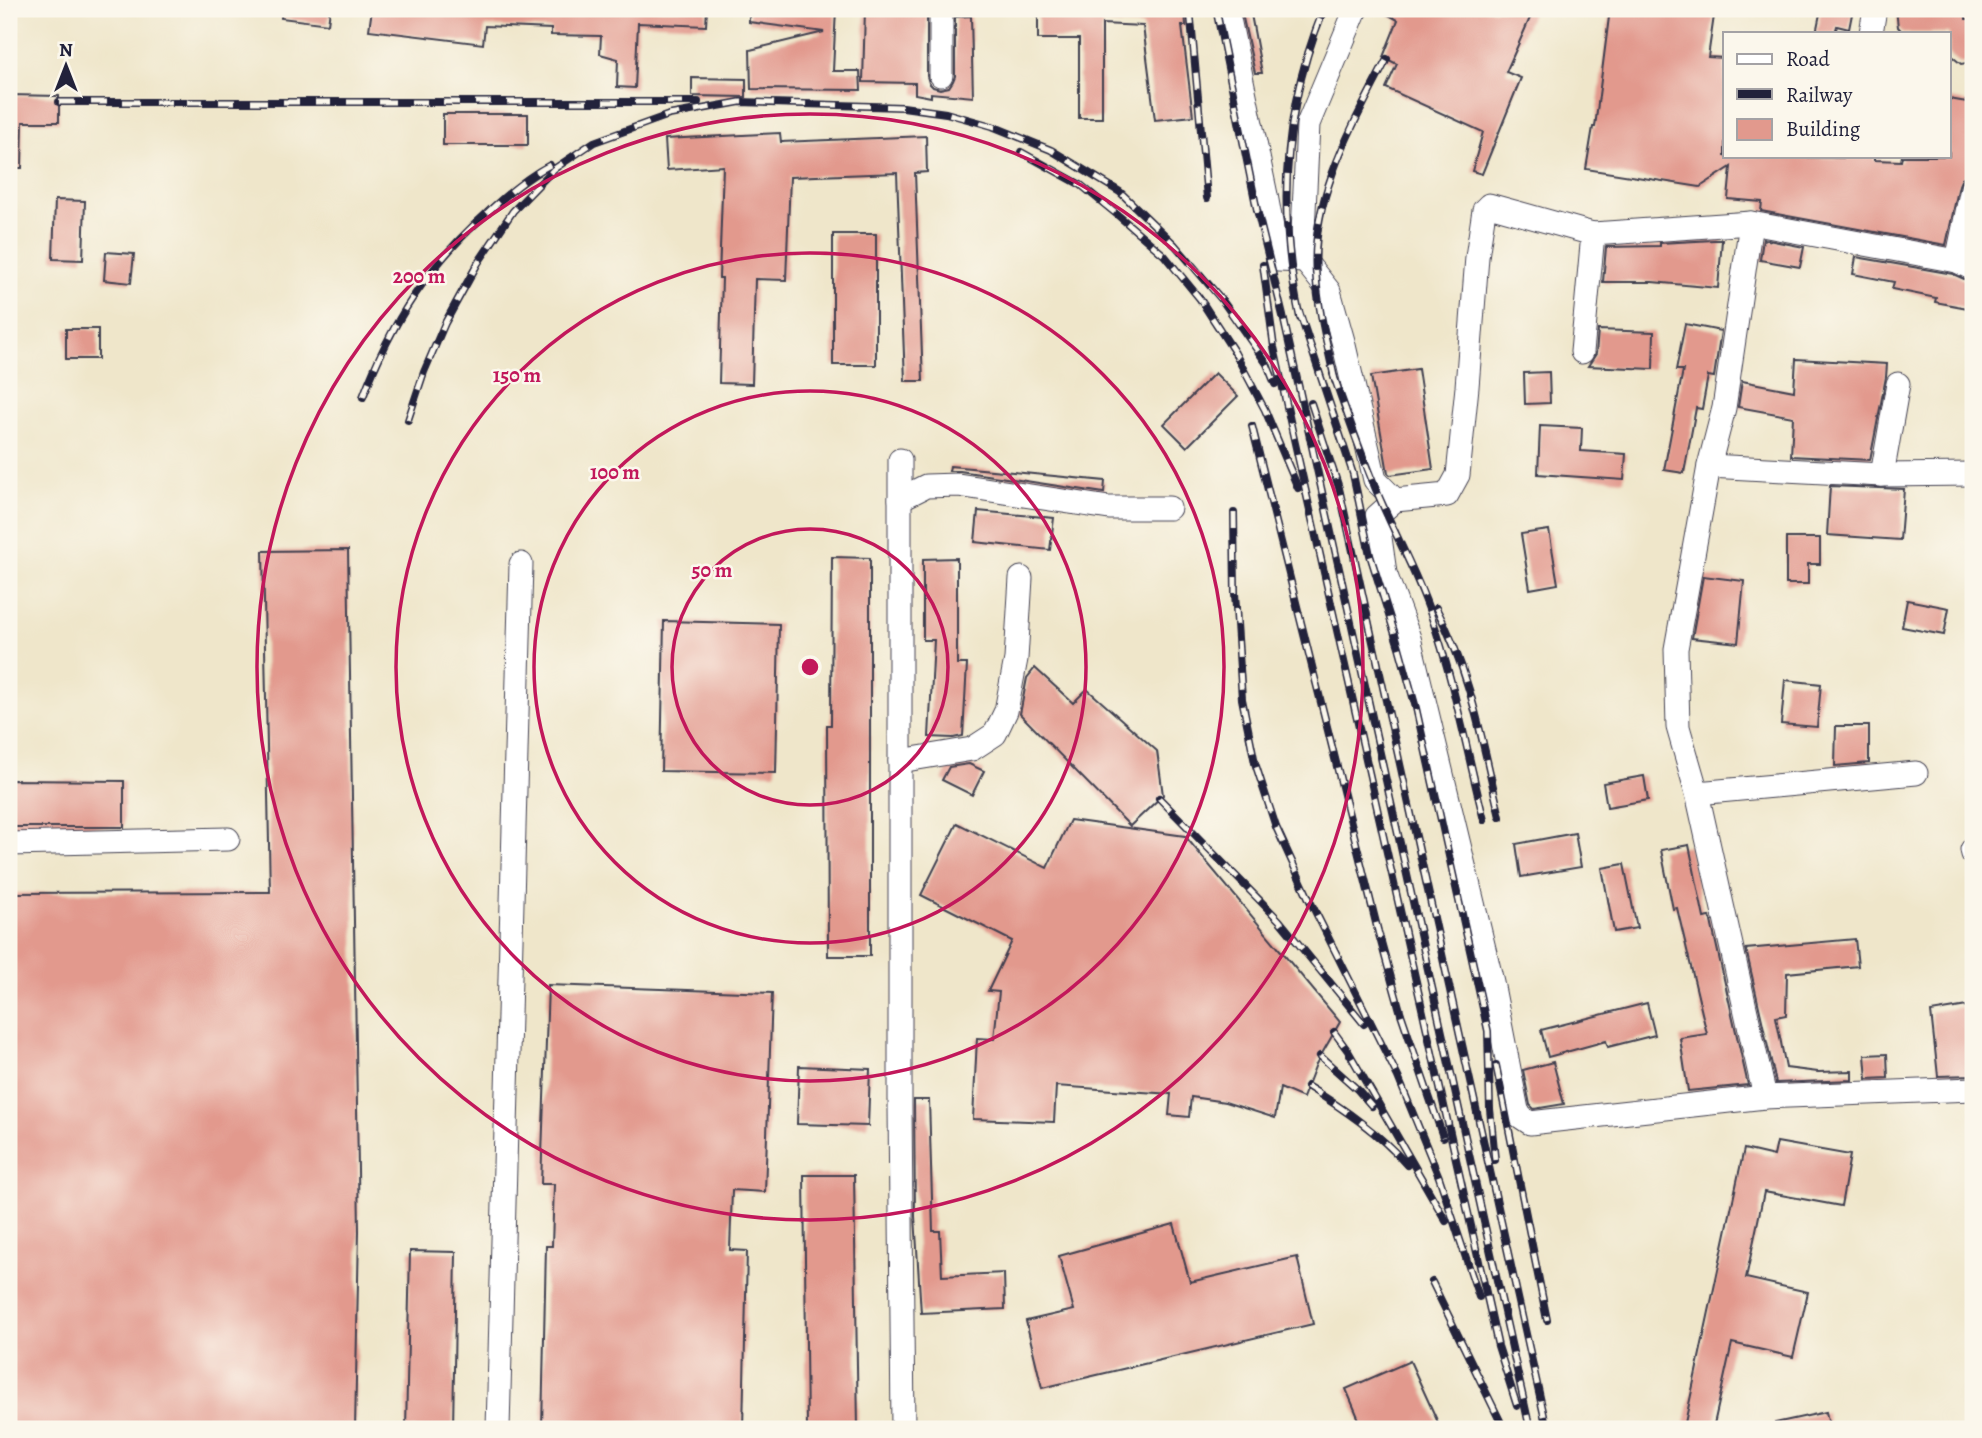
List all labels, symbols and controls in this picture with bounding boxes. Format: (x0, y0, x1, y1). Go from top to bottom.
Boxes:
north arrow (32, 32, 102, 102)
legend (1723, 32, 1951, 158)
text: N (59, 37, 73, 63)
text: Road (1786, 45, 1830, 73)
text: Railway (1786, 81, 1853, 109)
text: Building (1786, 115, 1861, 143)
text: 200 m (393, 262, 446, 290)
text: 150 m (493, 361, 542, 389)
text: 100 m (590, 458, 640, 486)
text: 50 m (692, 556, 733, 584)
centre of rings (798, 655, 822, 679)

